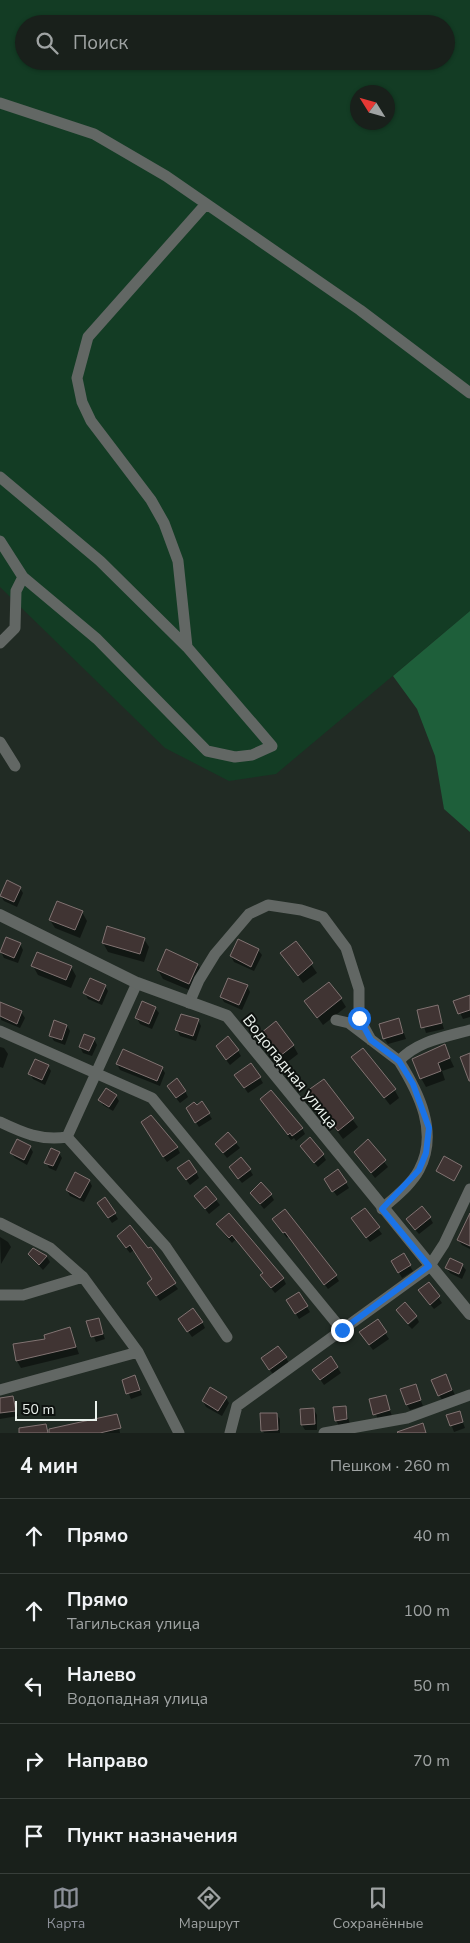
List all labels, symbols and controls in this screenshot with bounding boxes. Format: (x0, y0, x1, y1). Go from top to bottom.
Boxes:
search box (15, 15, 455, 70)
icon: search (33, 29, 61, 57)
text: Поиск (73, 30, 128, 56)
north arrow (350, 85, 395, 130)
route start (348, 1007, 371, 1030)
street label: Водопадная улица (237, 1010, 343, 1133)
route end (331, 1319, 354, 1342)
scale bar (15, 1398, 98, 1421)
text: 50 m (22, 1400, 54, 1419)
text: 4 мин (20, 1452, 78, 1480)
text: Пешком · 260 m (330, 1455, 450, 1477)
icon: ahead (20, 1522, 48, 1550)
text: Прямо (67, 1523, 128, 1549)
text: 40 m (413, 1525, 450, 1547)
text: Прямо (67, 1587, 128, 1613)
icon: ahead (20, 1597, 48, 1625)
text: 100 m (403, 1600, 450, 1622)
text: Тагильская улица (67, 1613, 200, 1635)
text: Налево (67, 1662, 136, 1688)
icon: left (20, 1672, 48, 1700)
text: 50 m (413, 1675, 450, 1697)
text: Водопадная улица (67, 1688, 208, 1710)
icon: right (20, 1747, 48, 1775)
text: Направо (67, 1748, 148, 1774)
text: 70 m (413, 1750, 450, 1772)
icon: arrive (20, 1822, 48, 1850)
text: Пункт назначения (67, 1823, 238, 1849)
tab: Карта (47, 1884, 85, 1933)
tab: Маршрут (179, 1884, 239, 1933)
tab: Сохранённые (333, 1884, 423, 1933)

